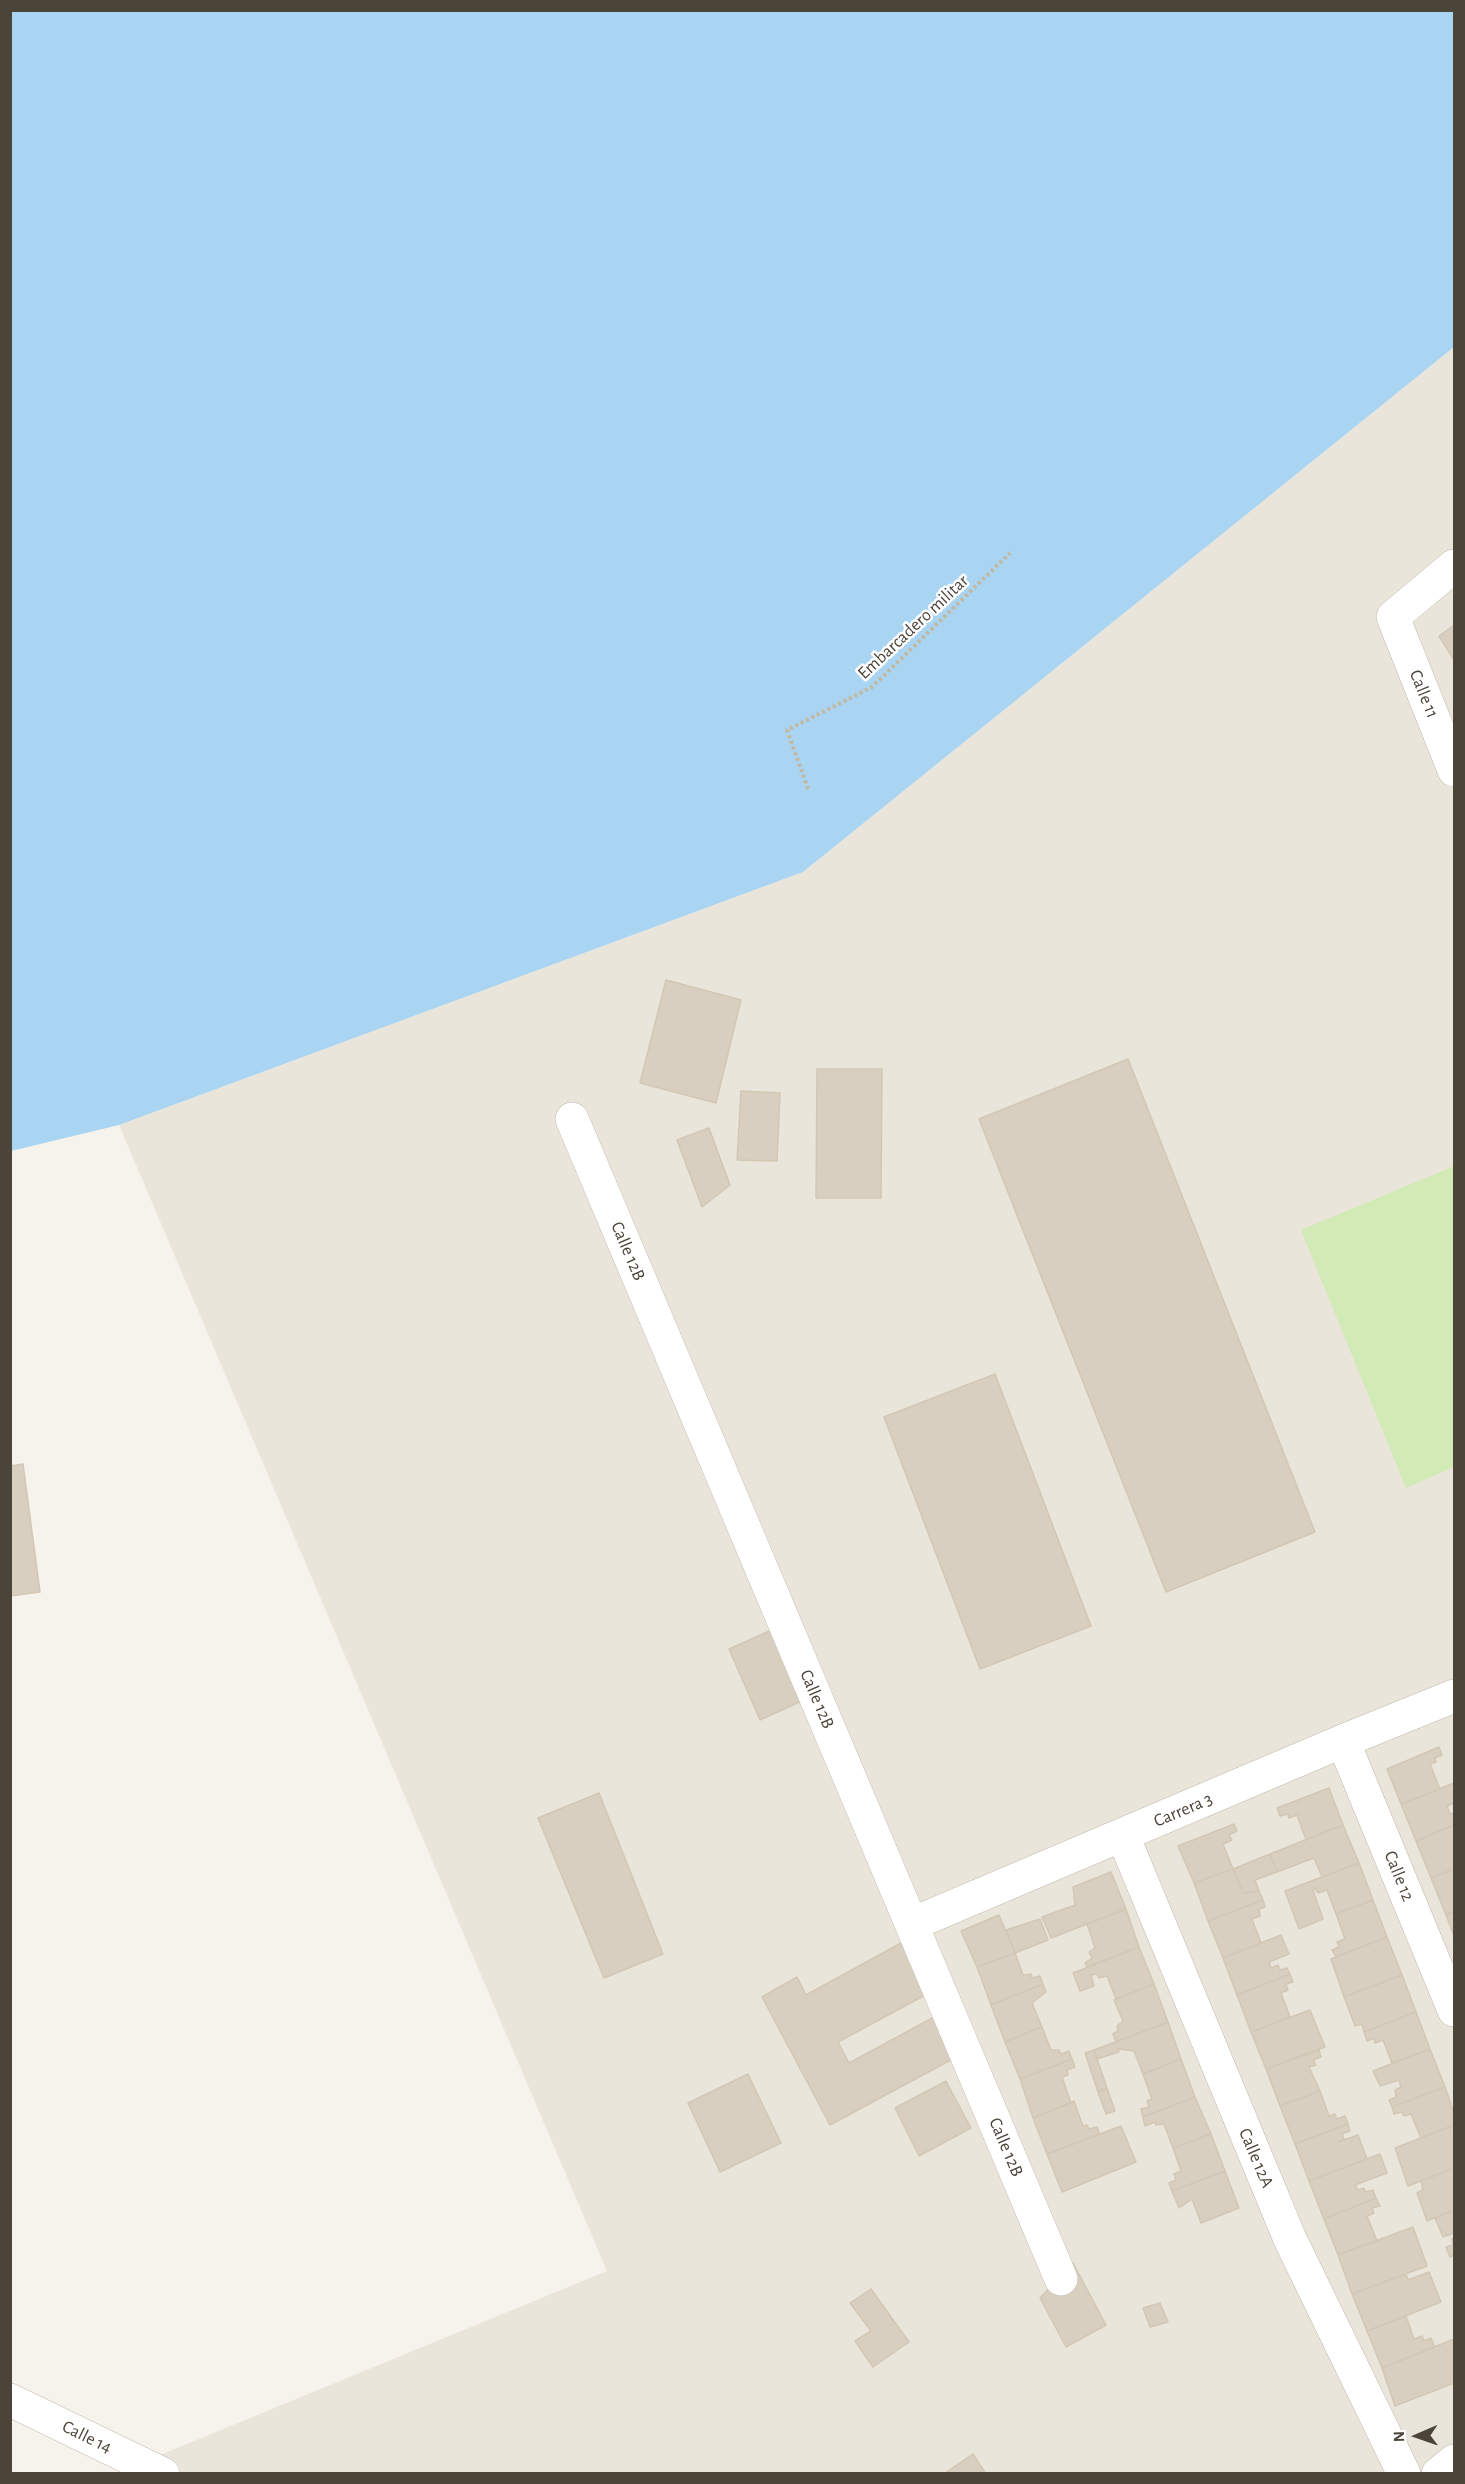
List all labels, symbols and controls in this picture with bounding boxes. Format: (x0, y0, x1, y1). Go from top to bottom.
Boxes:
street label: Embarcadero militar (853, 570, 973, 684)
street label: Calle 11 (1405, 667, 1443, 721)
street label: Calle 12B (606, 1218, 650, 1284)
street label: Calle 12B (795, 1666, 839, 1732)
street label: Carrera 3 (1150, 1788, 1216, 1832)
street label: Calle 12 (1379, 1848, 1419, 1904)
street label: Calle 12B (984, 2114, 1028, 2180)
street label: Calle 12A (1234, 2125, 1278, 2191)
north arrow (1387, 2406, 1447, 2466)
street label: Calle 14 (59, 2416, 115, 2458)
text: N (1391, 2431, 1407, 2442)

